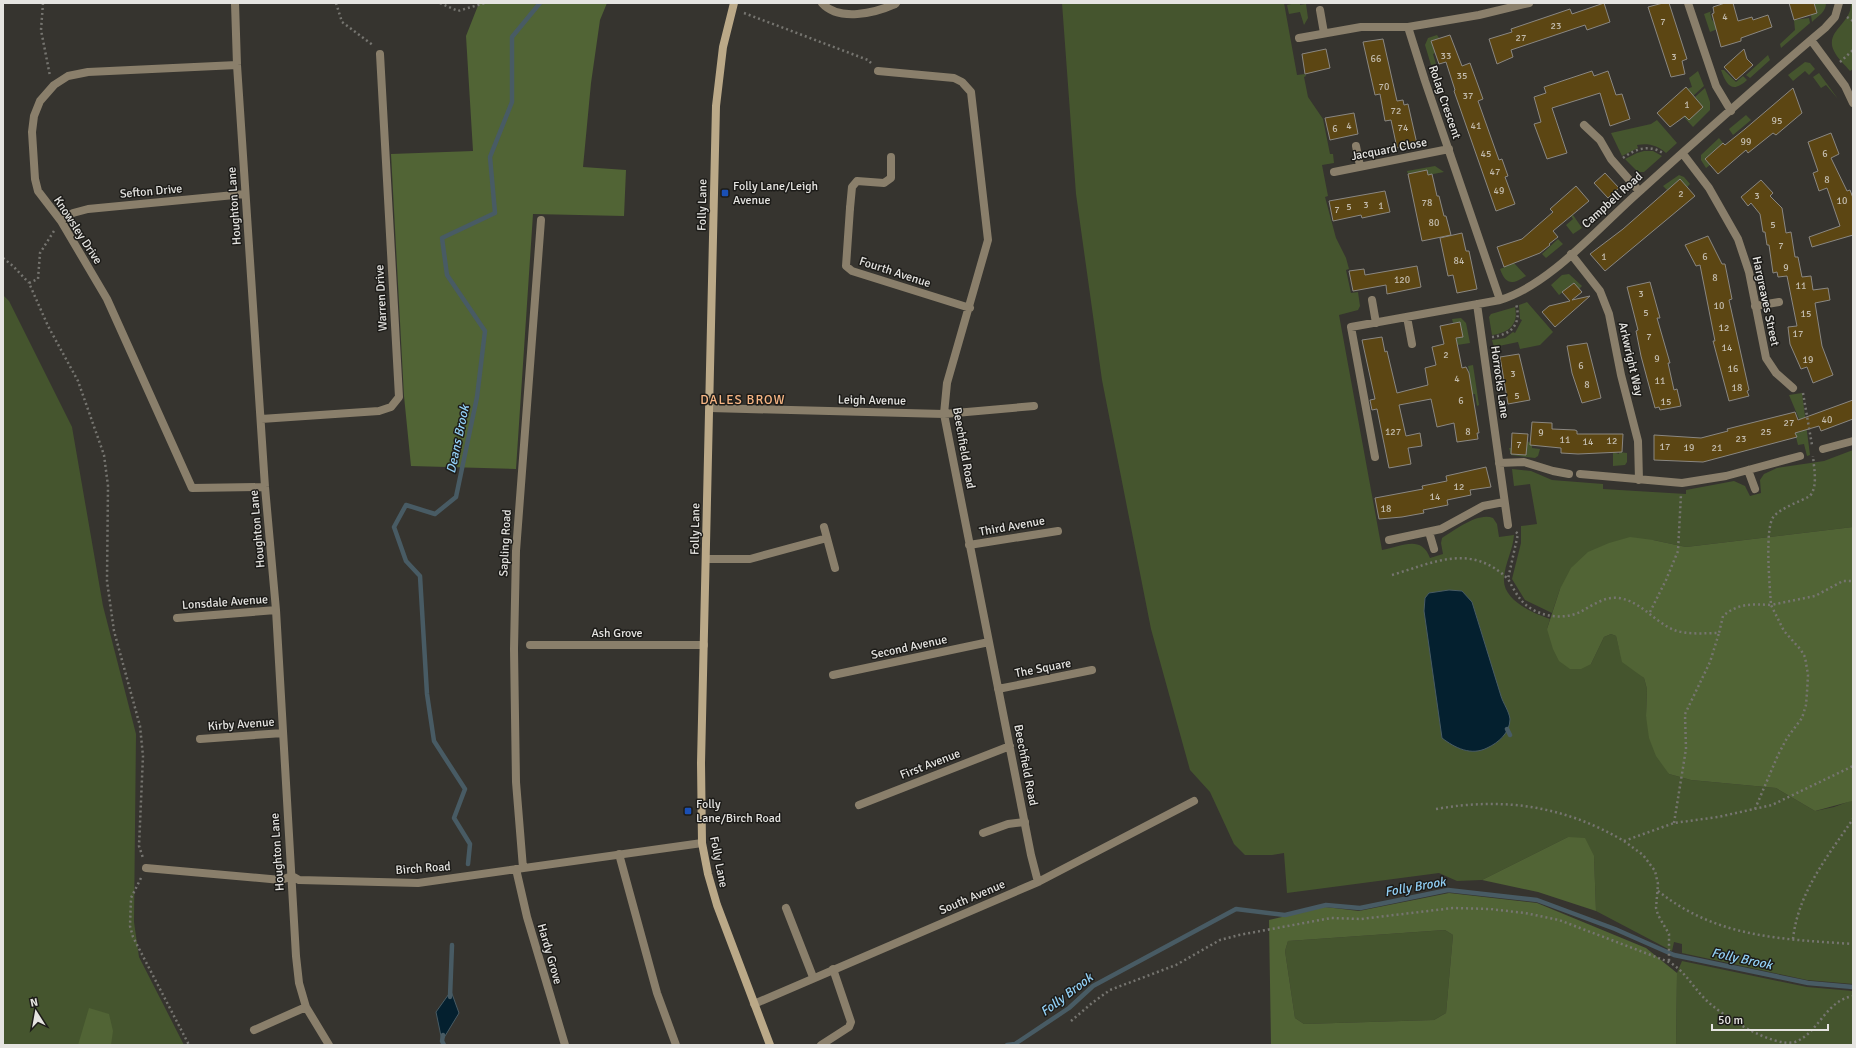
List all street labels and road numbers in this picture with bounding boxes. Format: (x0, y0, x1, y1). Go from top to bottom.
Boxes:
street label: Rolag Crescent (1425, 63, 1464, 141)
street label: Jacquard Close (1350, 135, 1428, 164)
street label: Houghton Lane (224, 166, 245, 245)
street label: Campbell Road (1579, 169, 1646, 232)
street label: Folly Lane (695, 179, 710, 231)
street label: Sefton Drive (119, 181, 183, 202)
street label: Knowsley Drive (50, 193, 105, 267)
street label: Fourth Avenue (857, 254, 932, 291)
street label: Hargreaves Street (1749, 255, 1782, 347)
street label: Warren Drive (372, 264, 391, 332)
street label: Arkwright Way (1615, 321, 1646, 398)
street label: Horrocks Lane (1487, 345, 1512, 420)
street label: Leigh Avenue (838, 392, 906, 409)
street label: Beechfield Road (949, 406, 978, 490)
street label: Houghton Lane (247, 489, 268, 569)
street label: Folly Lane (688, 503, 703, 555)
street label: Sapling Road (496, 509, 515, 577)
street label: Third Avenue (978, 513, 1046, 540)
street label: Lonsdale Avenue (182, 592, 268, 613)
street label: Ash Grove (591, 626, 643, 641)
street label: Second Avenue (870, 632, 949, 663)
street label: The Square (1014, 656, 1072, 681)
street label: Kirby Avenue (207, 715, 275, 734)
street label: Beechfield Road (1010, 723, 1041, 807)
street label: First Avenue (898, 746, 963, 783)
street label: Houghton Lane (267, 812, 288, 891)
street label: Folly Lane (706, 835, 731, 889)
street label: Birch Road (395, 859, 451, 878)
street label: South Avenue (937, 877, 1008, 918)
street label: Hardy Grove (534, 922, 565, 986)

